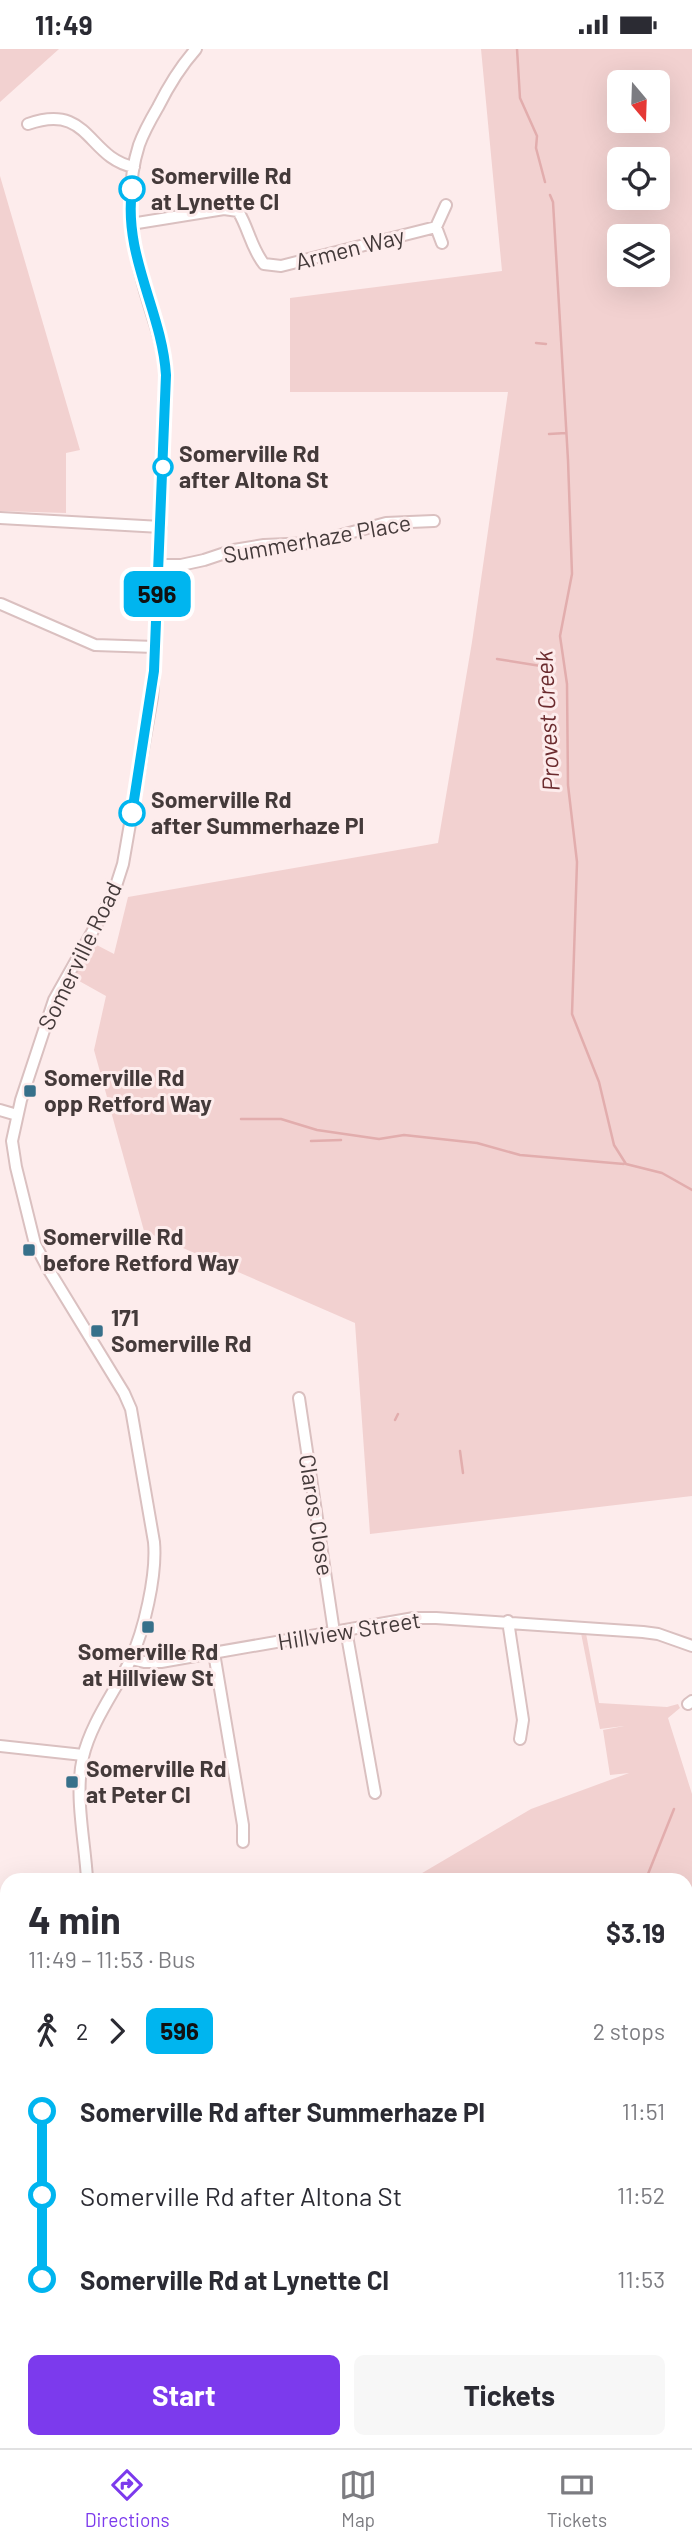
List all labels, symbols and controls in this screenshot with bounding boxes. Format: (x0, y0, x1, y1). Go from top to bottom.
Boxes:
text: 11:49 (35, 9, 93, 40)
north arrow (607, 70, 670, 133)
map controls (607, 70, 670, 287)
button: locate (607, 147, 670, 210)
place label: Somerville Rd at Lynette Cl (151, 161, 291, 215)
marker: Somerville Rd at Lynette Cl (119, 176, 145, 202)
street label: Armen Way (292, 221, 408, 275)
button: layers (607, 224, 670, 287)
place label: Somerville Rd after Altona St (179, 439, 329, 493)
marker: Somerville Rd after Altona St (153, 457, 173, 477)
street label: Summerhaze Place (221, 508, 413, 568)
line badge: 596 (117, 571, 197, 617)
text: 596 (138, 579, 176, 608)
water label: Provest Creek (528, 650, 565, 792)
place label: Somerville Rd after Summerhaze Pl (151, 785, 364, 839)
marker: Somerville Rd after Summerhaze Pl (119, 800, 145, 826)
street label: Somerville Road (31, 877, 127, 1034)
place label: Somerville Rd opp Retford Way (44, 1063, 212, 1117)
marker: Somerville Rd opp Retford Way (22, 1083, 38, 1099)
place label: Somerville Rd before Retford Way (43, 1222, 240, 1276)
marker: Somerville Rd before Retford Way (21, 1242, 37, 1258)
place label: 171 Somerville Rd (111, 1303, 251, 1357)
marker: 171 Somerville Rd (89, 1323, 105, 1339)
street label: Claros Close (294, 1452, 340, 1578)
street label: Hillview Street (275, 1605, 422, 1655)
marker: Somerville Rd at Hillview St (140, 1619, 156, 1635)
place label: Somerville Rd at Hillview St (78, 1637, 218, 1691)
place label: Somerville Rd at Peter Cl (86, 1754, 226, 1808)
marker: Somerville Rd at Peter Cl (64, 1774, 80, 1790)
text: 4 min (28, 1896, 121, 1942)
text: $3.19 (606, 1917, 665, 1948)
text: 11:49 – 11:53 · Bus (28, 1945, 195, 1973)
icon: walk (28, 2012, 66, 2050)
icon: forward (98, 2012, 136, 2050)
text: 596 (160, 2016, 199, 2045)
text: 2 (76, 2017, 88, 2045)
text: 2 stops (593, 2017, 665, 2045)
text: Somerville Rd after Summerhaze Pl (80, 2096, 485, 2127)
text: 11:51 (622, 2097, 665, 2125)
text: Somerville Rd after Altona St (80, 2180, 402, 2211)
text: 11:52 (617, 2181, 665, 2209)
text: Somerville Rd at Lynette Cl (80, 2264, 389, 2295)
text: 11:53 (617, 2265, 665, 2293)
button: Start (28, 2355, 340, 2435)
button: Tickets (354, 2355, 665, 2435)
tab: Directions (85, 2466, 170, 2531)
tab: Map (339, 2466, 377, 2531)
tab: Tickets (547, 2466, 607, 2531)

